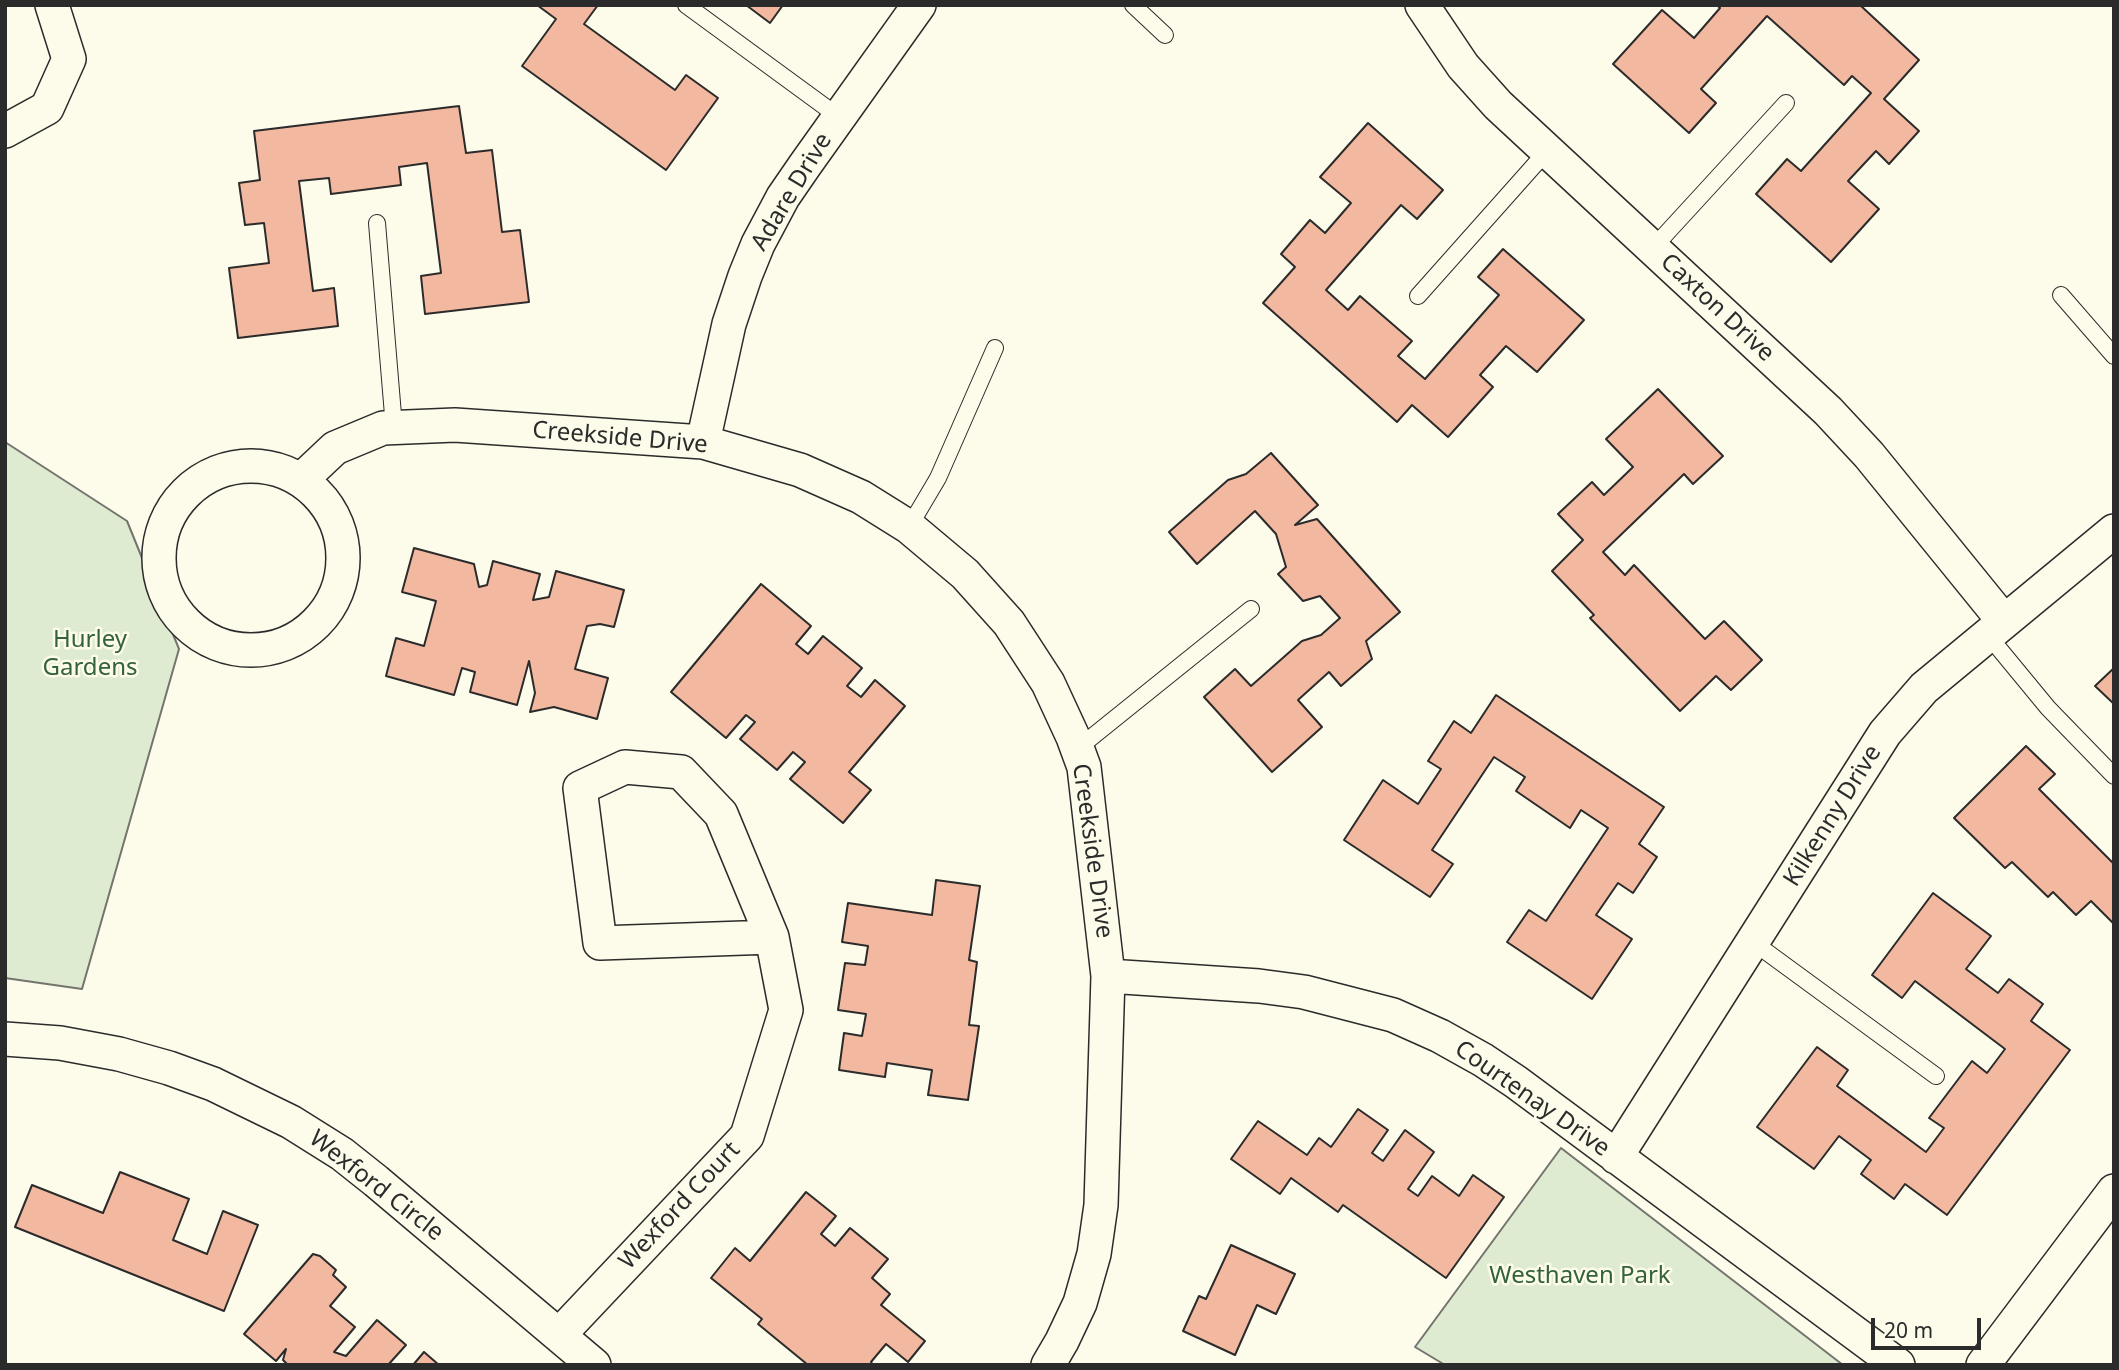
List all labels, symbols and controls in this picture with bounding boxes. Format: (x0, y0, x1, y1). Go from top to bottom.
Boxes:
street label: Adare Drive (746, 128, 838, 256)
street label: Caxton Drive (1654, 248, 1780, 368)
street label: Creekside Drive (531, 416, 709, 460)
park label: Hurley Gardens (43, 626, 137, 682)
street label: Kilkenny Drive (1778, 740, 1888, 892)
street label: Creekside Drive (1065, 762, 1119, 940)
street label: Courtenay Drive (1449, 1035, 1615, 1163)
street label: Wexford Circle (303, 1125, 449, 1247)
street label: Wexford Court (614, 1136, 746, 1276)
park label: Westhaven Park (1489, 1262, 1671, 1290)
scale bar (1874, 1304, 1984, 1348)
text: 20 m (1884, 1316, 1933, 1344)

